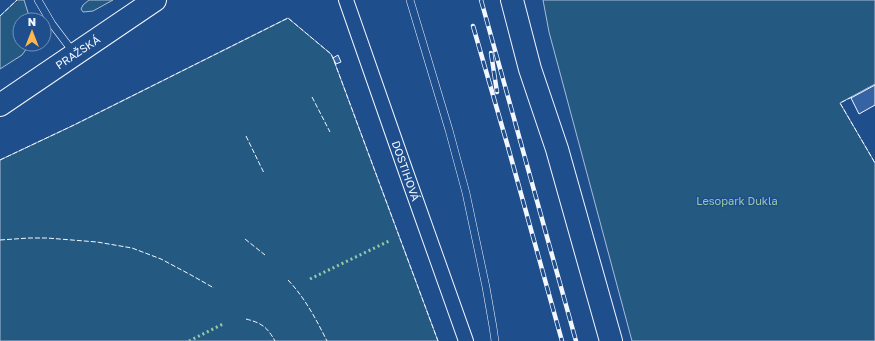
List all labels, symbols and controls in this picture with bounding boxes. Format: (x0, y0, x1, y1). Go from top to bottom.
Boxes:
north arrow (12, 12, 52, 52)
text: N (28, 15, 36, 28)
street label: PRAŽSKÁ (53, 32, 103, 71)
street label: DOSTIHOVÁ (390, 139, 423, 203)
park label: Lesopark Dukla (696, 194, 778, 207)

